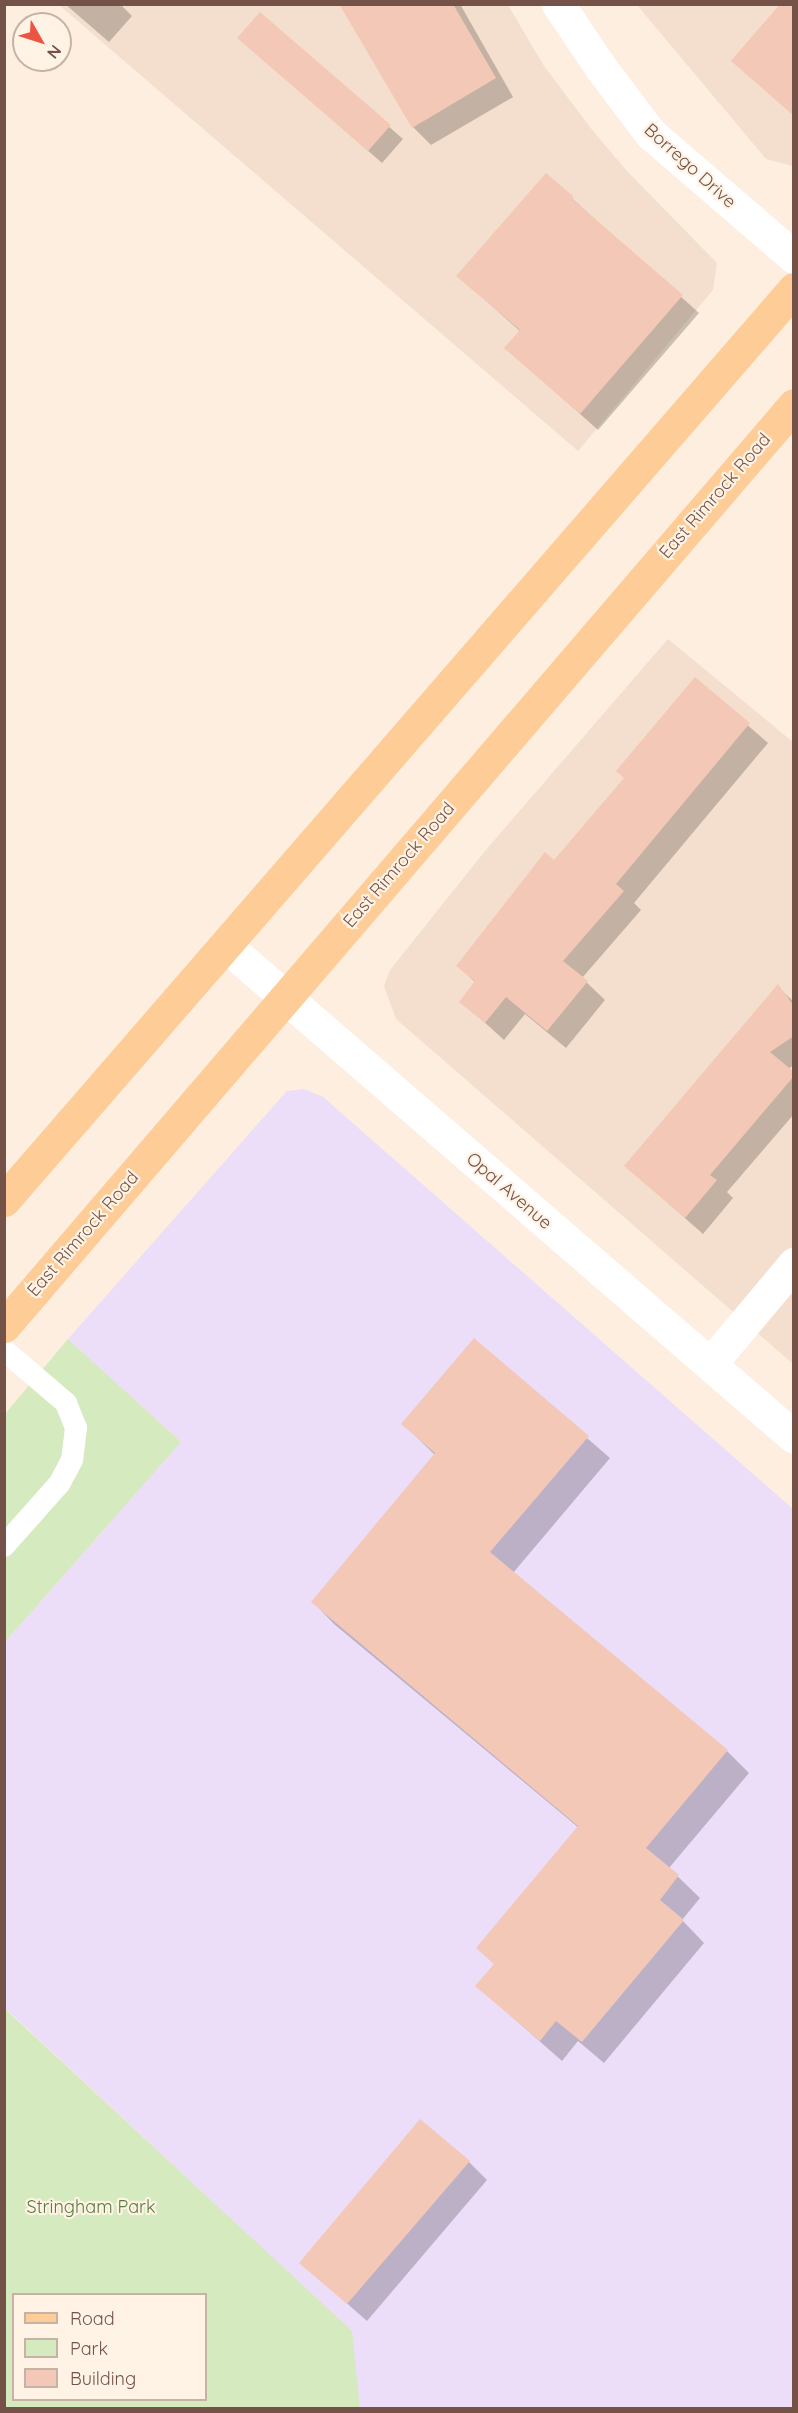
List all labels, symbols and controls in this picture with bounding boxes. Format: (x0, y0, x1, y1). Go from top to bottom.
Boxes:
north arrow (12, 12, 72, 72)
text: N (43, 41, 66, 63)
street label: Borrego Drive (640, 119, 740, 213)
street label: East Rimrock Road (655, 429, 775, 563)
street label: East Rimrock Road (339, 798, 459, 932)
street label: Opal Avenue (462, 1148, 556, 1234)
street label: East Rimrock Road (23, 1167, 143, 1301)
park label: Stringham Park (26, 2196, 156, 2218)
legend (12, 2293, 207, 2401)
text: Road (70, 2307, 115, 2330)
text: Park (70, 2337, 108, 2360)
text: Building (70, 2367, 136, 2390)

